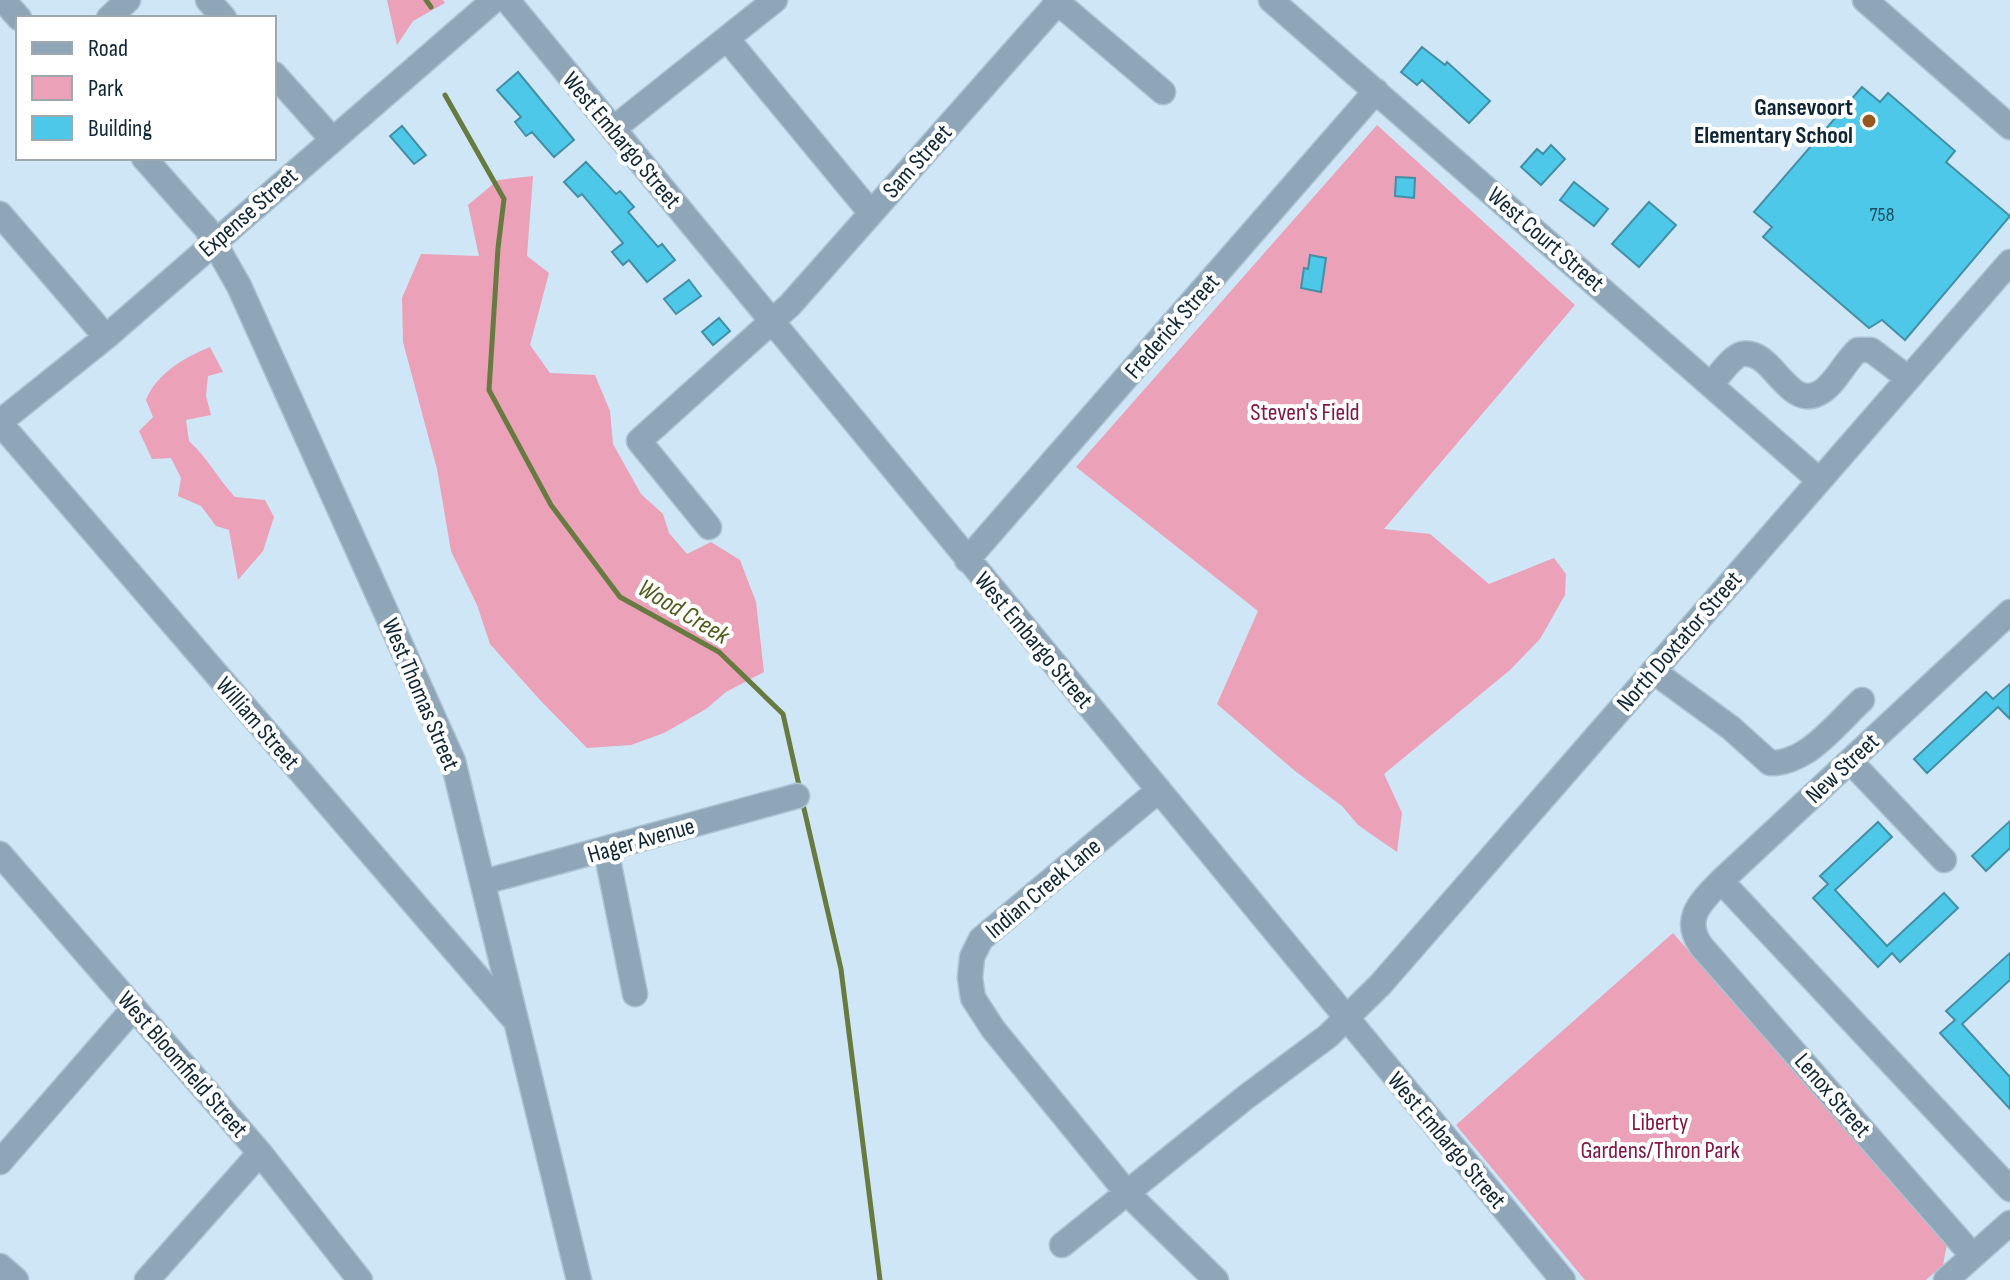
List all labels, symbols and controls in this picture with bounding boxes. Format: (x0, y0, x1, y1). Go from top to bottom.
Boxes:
legend (16, 16, 276, 160)
text: Road (88, 34, 128, 63)
street label: West Embargo Street (556, 66, 687, 214)
text: Park (88, 74, 123, 103)
place label: Gansevoort Elementary School (1694, 93, 1853, 150)
marker: Gansevoort Elementary School (1860, 112, 1878, 130)
text: Building (88, 114, 152, 143)
street label: Sam Street (877, 118, 958, 204)
street label: Expense Street (193, 162, 304, 263)
street label: West Court Street (1481, 181, 1610, 298)
house number: 758 (1870, 203, 1894, 227)
street label: Frederick Street (1119, 268, 1226, 385)
park label: Steven's Field (1250, 398, 1360, 427)
street label: North Doxtator Street (1611, 565, 1748, 717)
street label: West Embargo Street (968, 566, 1099, 714)
water label: Wood Creek (632, 573, 736, 652)
street label: West Thomas Street (376, 614, 466, 774)
street label: William Street (210, 671, 306, 776)
street label: New Street (1800, 727, 1885, 810)
street label: Hager Avenue (584, 811, 698, 870)
street label: Indian Creek Lane (980, 832, 1107, 945)
street label: West Bloomfield Street (111, 985, 254, 1143)
street label: Lenox Street (1788, 1047, 1877, 1143)
street label: West Embargo Street (1381, 1066, 1512, 1214)
park label: Liberty Gardens/Thron Park (1580, 1108, 1740, 1165)

